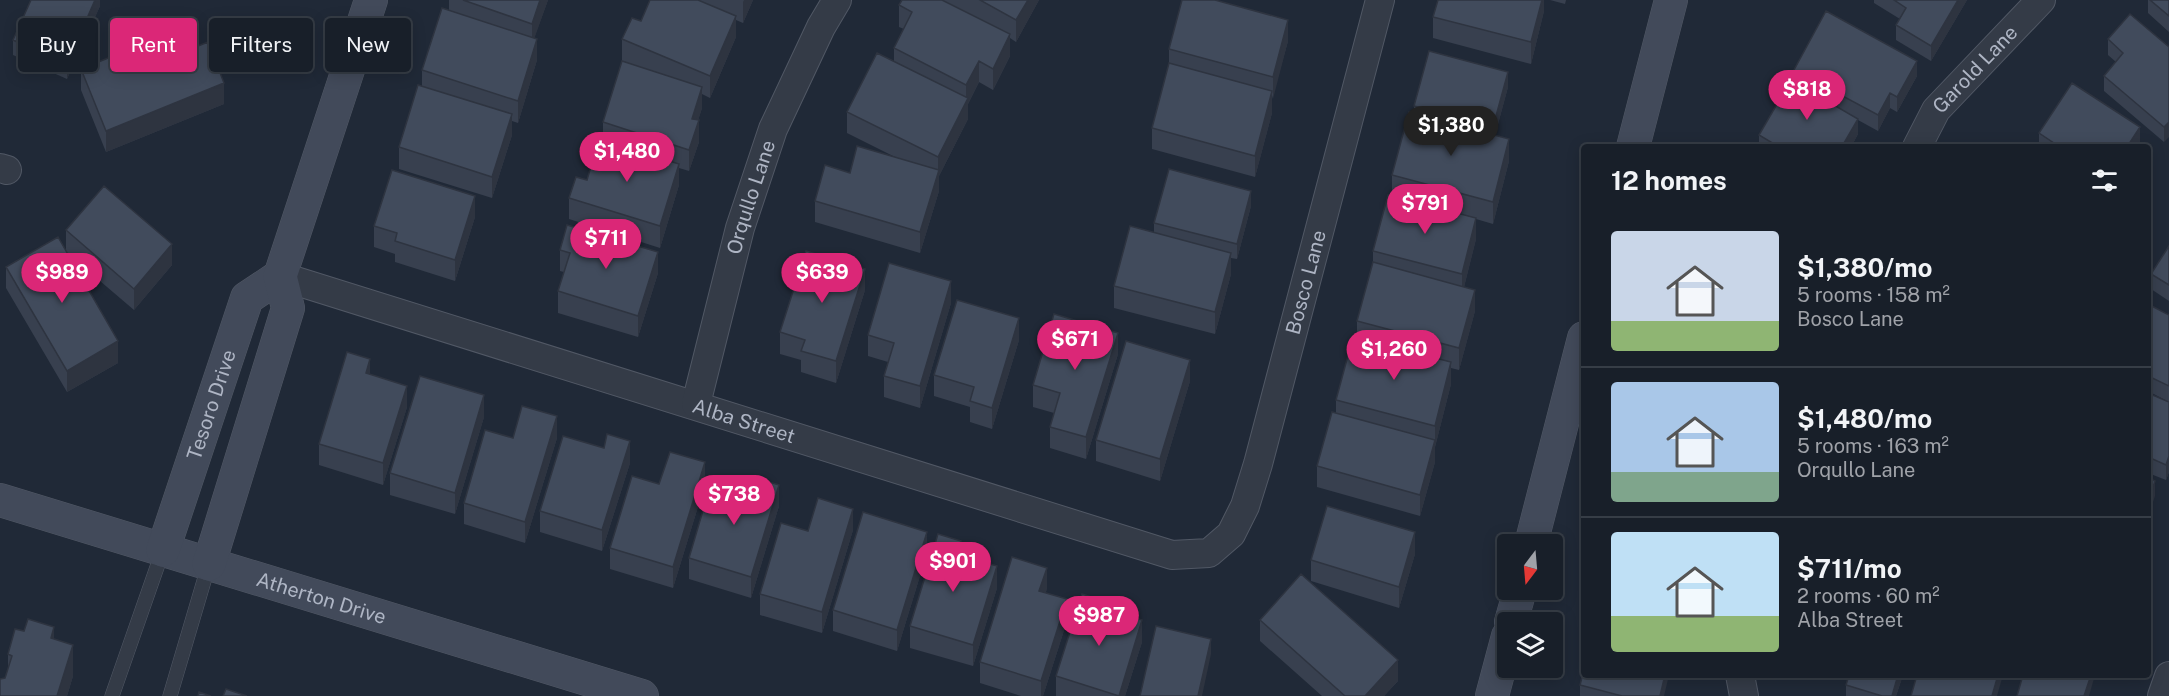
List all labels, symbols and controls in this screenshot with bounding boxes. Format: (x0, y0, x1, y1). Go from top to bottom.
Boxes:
chip: Buy (18, 18, 98, 72)
chip: Rent (110, 18, 197, 72)
chip: Filters (209, 18, 313, 72)
chip: New (325, 18, 411, 72)
street label: Garold Lane (1928, 20, 2022, 118)
pin: $818 (1771, 70, 1843, 121)
text: $818 (1782, 77, 1832, 101)
pin: $1,380 (1402, 106, 1500, 157)
text: $1,380 (1417, 113, 1485, 137)
pin: $1,480 (578, 132, 676, 183)
street label: Orqullo Lane (722, 137, 780, 257)
text: $1,480 (593, 139, 661, 163)
icon: filters (2088, 164, 2121, 197)
text: 12 homes (1611, 165, 1727, 196)
pin: $791 (1389, 184, 1461, 235)
text: $791 (1401, 191, 1449, 215)
pin: $711 (570, 219, 642, 270)
text: $711 (584, 226, 628, 250)
street label: Bosco Lane (1281, 227, 1331, 337)
text: $1,380/mo (1797, 252, 1933, 283)
pin: $989 (26, 253, 98, 304)
pin: $639 (786, 253, 858, 304)
icon: home (1659, 255, 1731, 327)
text: $989 (35, 260, 89, 284)
text: $639 (795, 260, 849, 284)
text: 5 rooms · 158 m² (1797, 283, 1950, 307)
text: Bosco Lane (1797, 307, 1904, 331)
pin: $671 (1039, 320, 1111, 371)
text: $671 (1051, 327, 1099, 351)
pin: $1,260 (1345, 330, 1443, 381)
text: $1,260 (1361, 337, 1427, 361)
street label: Tesoro Drive (182, 347, 241, 463)
street label: Alba Street (689, 394, 798, 448)
text: $1,480/mo (1797, 403, 1932, 434)
icon: home (1659, 406, 1731, 478)
text: 5 rooms · 163 m² (1797, 434, 1949, 458)
text: Orqullo Lane (1797, 458, 1915, 482)
pin: $738 (698, 475, 770, 526)
text: $738 (708, 482, 760, 506)
north arrow (1497, 534, 1563, 600)
map controls (1497, 534, 1563, 678)
pin: $901 (917, 542, 989, 593)
text: $901 (929, 549, 977, 573)
text: $711/mo (1797, 553, 1902, 584)
icon: home (1659, 556, 1731, 628)
street label: Atherton Drive (254, 567, 389, 629)
text: 2 rooms · 60 m² (1797, 584, 1940, 608)
pin: $987 (1063, 596, 1135, 647)
text: $987 (1073, 603, 1125, 627)
text: Alba Street (1797, 608, 1903, 632)
button: layers (1497, 612, 1563, 678)

